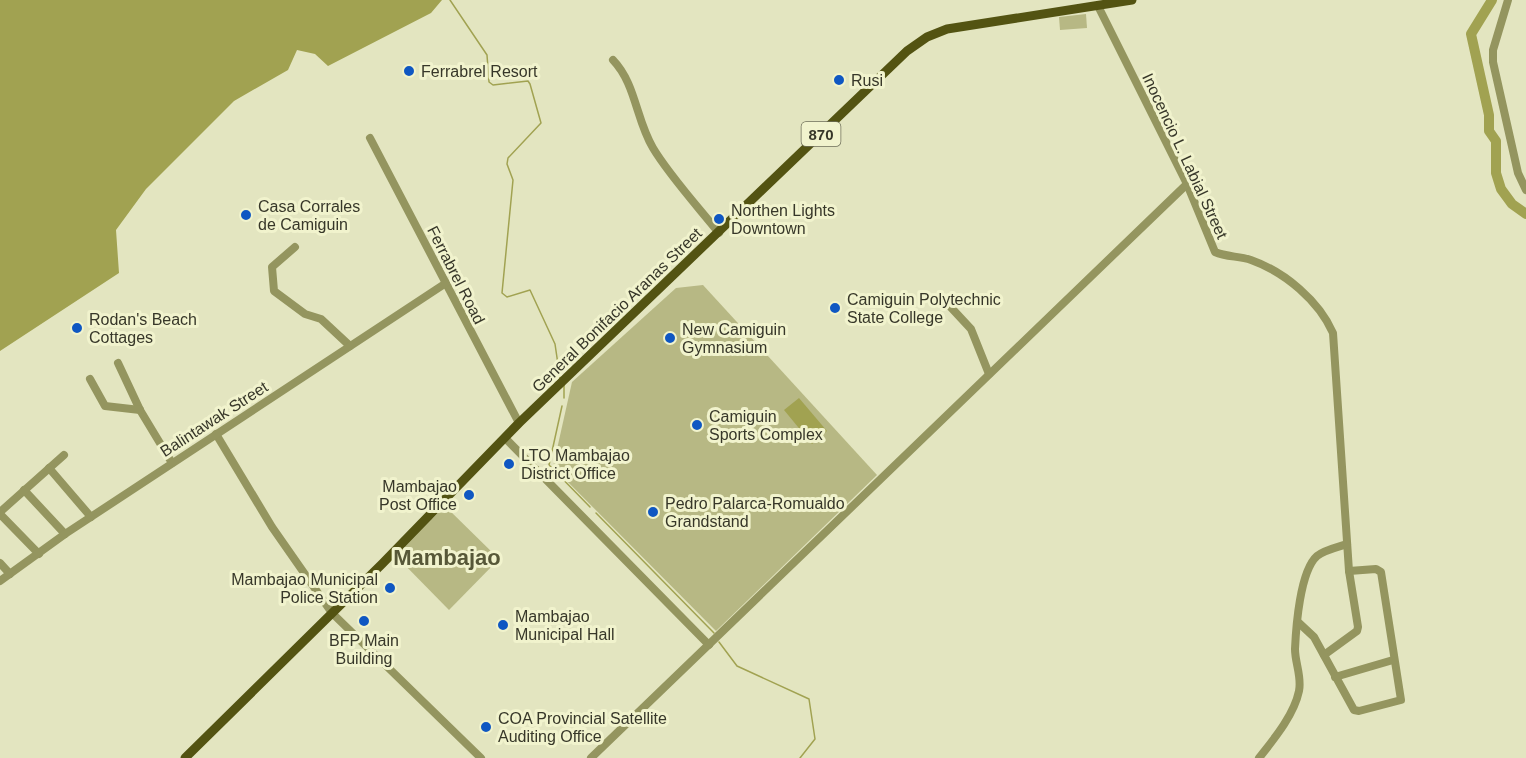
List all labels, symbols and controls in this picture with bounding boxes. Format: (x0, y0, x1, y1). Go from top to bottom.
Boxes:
place label: Ferrabrel Resort (421, 63, 538, 80)
marker: Ferrabrel Resort (402, 64, 416, 78)
street label: Inocencio L. Labial Street (1139, 71, 1231, 242)
place label: Rusi (851, 72, 883, 89)
marker: Rusi (832, 73, 846, 87)
road number: 870 (802, 122, 840, 146)
place label: Casa Corrales de Camiguin (258, 198, 360, 233)
place label: Northen Lights Downtown (731, 202, 835, 237)
marker: Casa Corrales de Camiguin (239, 208, 253, 222)
marker: Northen Lights Downtown (712, 212, 726, 226)
street label: Ferrabrel Road (424, 223, 488, 327)
street label: General Bonifacio Aranas Street (529, 224, 706, 396)
place label: Camiguin Polytechnic State College (847, 291, 1001, 326)
marker: Camiguin Polytechnic State College (828, 301, 842, 315)
place label: Rodan's Beach Cottages (89, 311, 197, 346)
marker: Rodan's Beach Cottages (70, 321, 84, 335)
place label: New Camiguin Gymnasium (682, 321, 786, 356)
marker: New Camiguin Gymnasium (663, 331, 677, 345)
street label: Balintawak Street (157, 378, 271, 460)
place label: Camiguin Sports Complex (709, 408, 823, 443)
marker: Camiguin Sports Complex (690, 418, 704, 432)
place label: LTO Mambajao District Office (521, 447, 630, 482)
marker: LTO Mambajao District Office (502, 457, 516, 471)
place label: Mambajao Post Office (379, 478, 457, 513)
marker: Mambajao Post Office (462, 488, 476, 502)
place label: Pedro Palarca-Romualdo Grandstand (665, 495, 845, 530)
marker: Pedro Palarca-Romualdo Grandstand (646, 505, 660, 519)
district label: Mambajao (393, 545, 501, 570)
place label: Mambajao Municipal Police Station (231, 571, 378, 606)
marker: Mambajao Municipal Police Station (383, 581, 397, 595)
place label: Mambajao Municipal Hall (515, 608, 615, 643)
marker: BFP Main Building (357, 614, 371, 628)
marker: Mambajao Municipal Hall (496, 618, 510, 632)
place label: BFP Main Building (329, 632, 399, 667)
place label: COA Provincial Satellite Auditing Office (498, 710, 667, 745)
marker: COA Provincial Satellite Auditing Office (479, 720, 493, 734)

